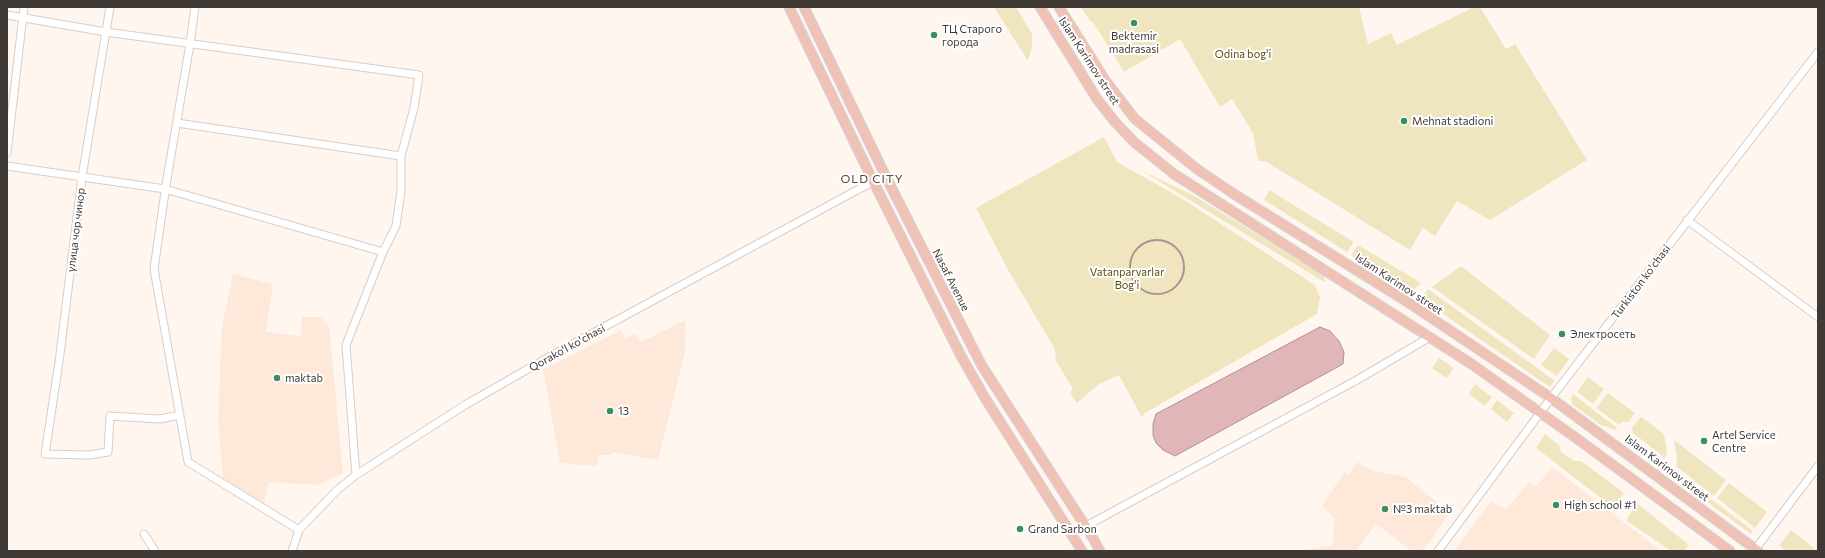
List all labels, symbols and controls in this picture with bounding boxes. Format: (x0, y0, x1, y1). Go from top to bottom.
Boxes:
street label: Islam Karimov street (1056, 15, 1122, 107)
marker: Bektemir madrasasi (1129, 18, 1139, 28)
place label: ТЦ Старого города (942, 22, 1002, 48)
place label: Bektemir madrasasi (1109, 29, 1159, 55)
marker: ТЦ Старого города (929, 30, 939, 40)
park label: Odina bog'i (1215, 47, 1271, 61)
place label: Mehnat stadioni (1412, 114, 1493, 128)
marker: Mehnat stadioni (1399, 116, 1409, 126)
district label: OLD CITY (841, 172, 903, 186)
street label: улица чор чинор (64, 187, 88, 273)
street label: Turkiston ko'chasi (1609, 242, 1673, 322)
street label: Nasaf Avenue (930, 247, 972, 313)
street label: Islam Karimov street (1353, 251, 1445, 317)
park label: Vatanparvarlar Bog'i (1090, 265, 1164, 291)
street label: Qorako'l ko'chasi (527, 322, 607, 374)
place label: Электросеть (1570, 327, 1636, 341)
marker: Электросеть (1557, 329, 1567, 339)
place label: maktab (285, 371, 323, 385)
marker: maktab (272, 373, 282, 383)
place label: 13 (618, 404, 629, 418)
marker: 13 (605, 406, 615, 416)
place label: Artel Service Centre (1712, 428, 1775, 454)
street label: Islam Karimov street (1622, 432, 1712, 504)
marker: Artel Service Centre (1699, 436, 1709, 446)
place label: High school #1 (1564, 498, 1636, 512)
marker: High school #1 (1551, 500, 1561, 510)
place label: №3 maktab (1393, 502, 1452, 516)
marker: №3 maktab (1380, 504, 1390, 514)
place label: Grand Sarbon (1028, 522, 1097, 536)
marker: Grand Sarbon (1015, 524, 1025, 534)

